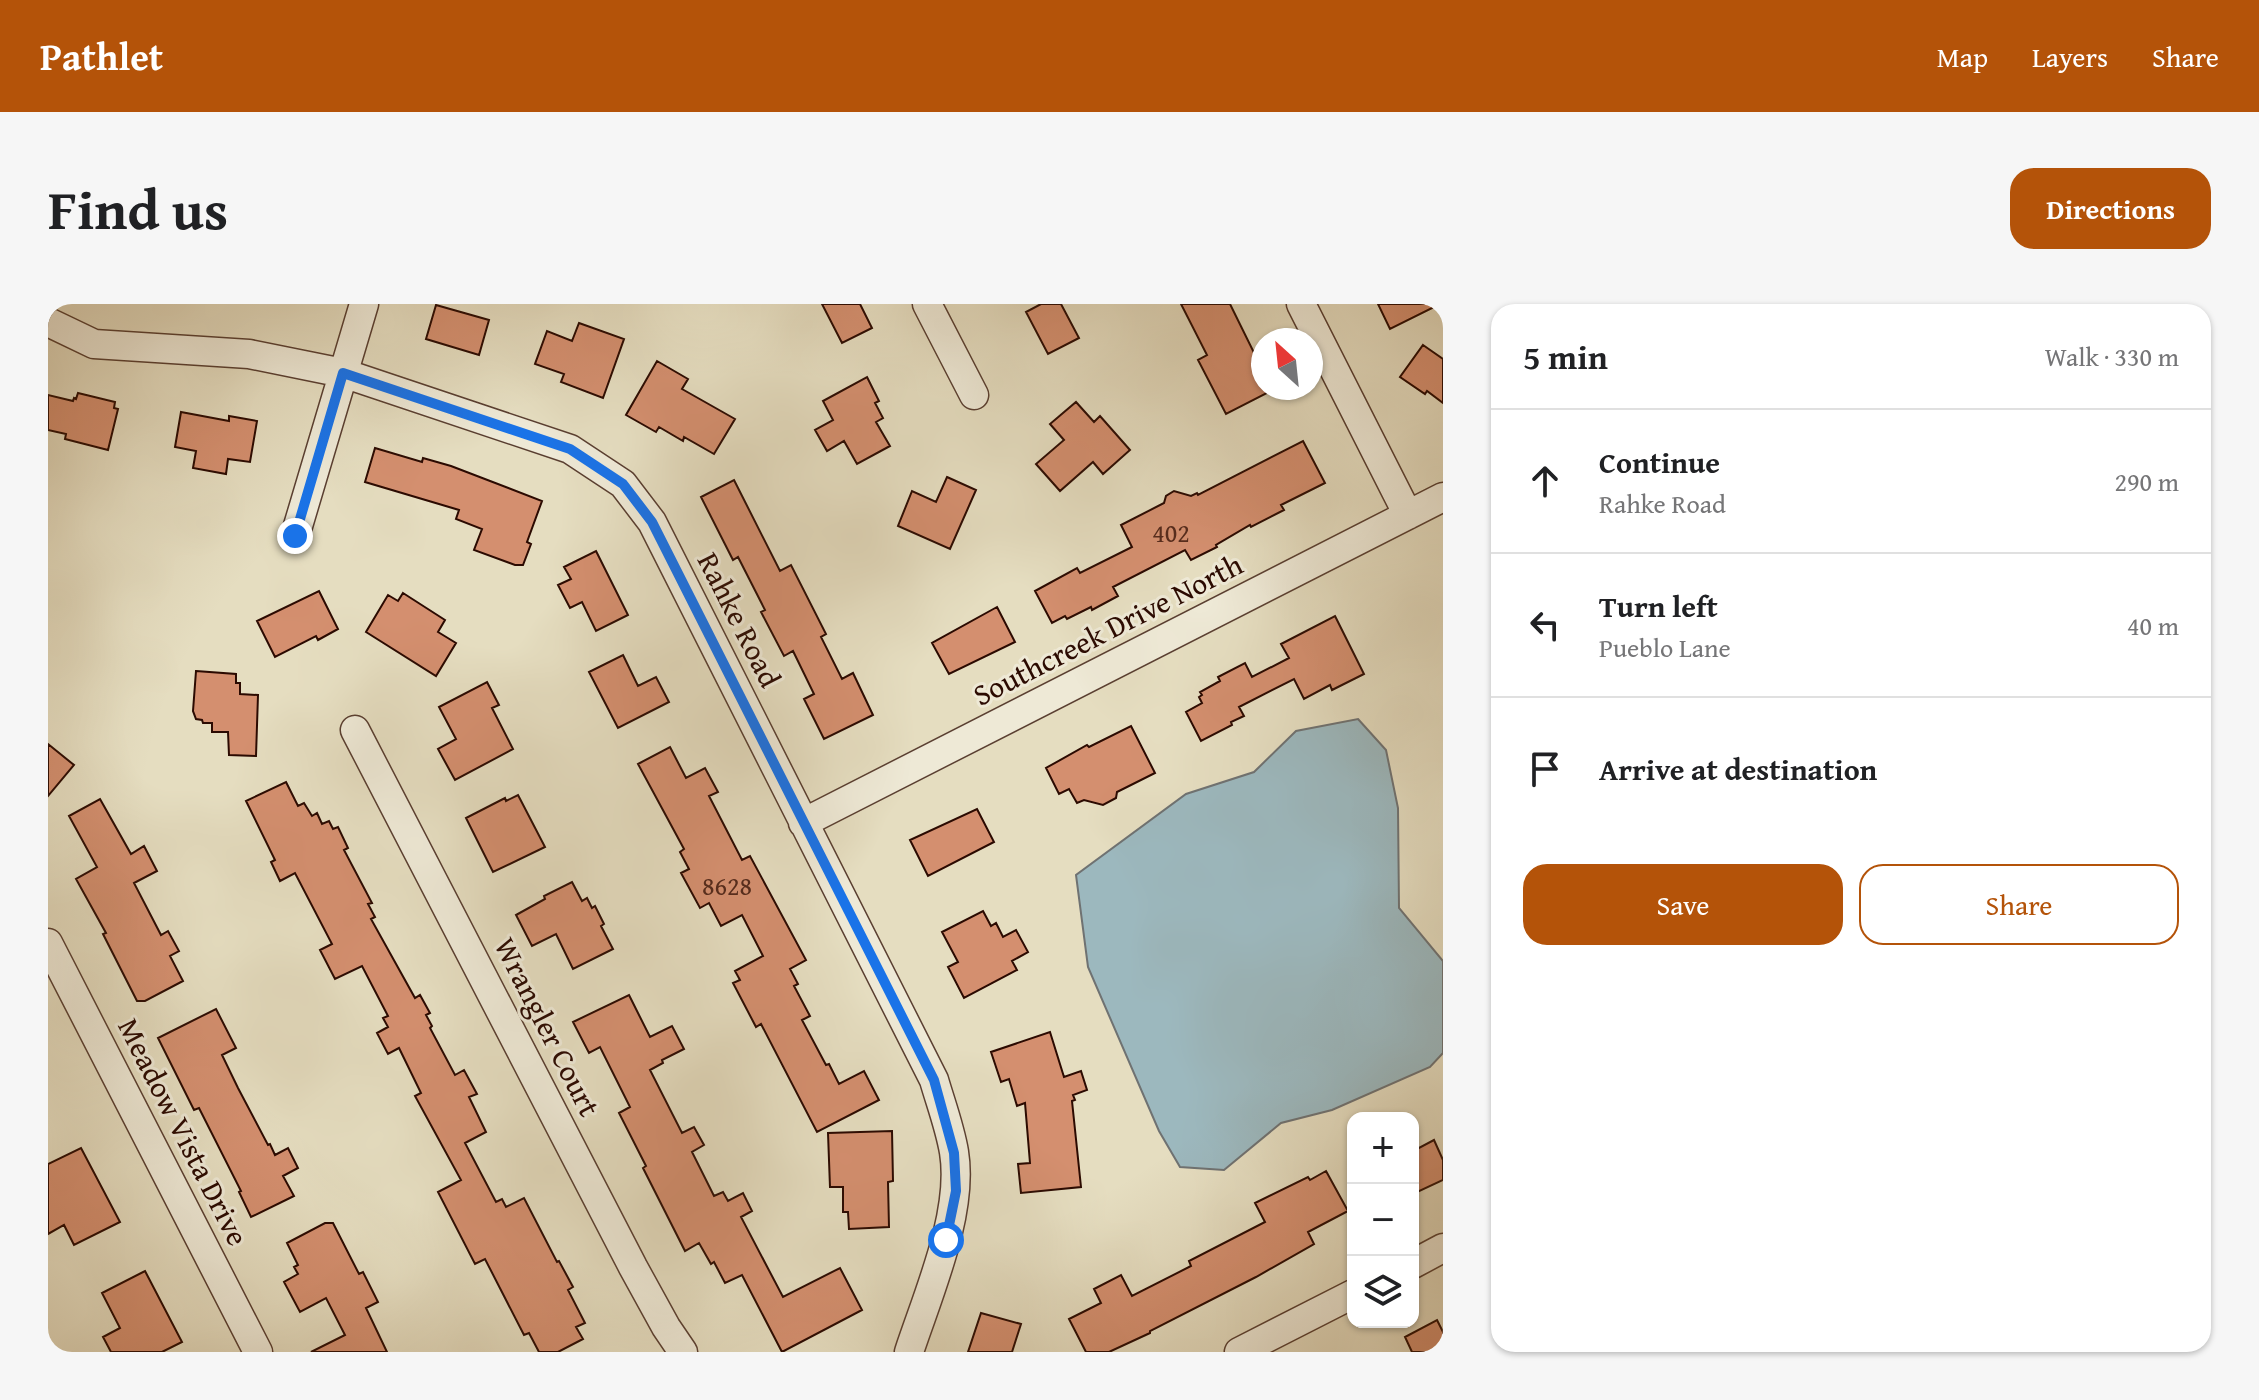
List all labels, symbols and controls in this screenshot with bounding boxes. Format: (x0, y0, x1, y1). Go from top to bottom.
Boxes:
text: Pathlet (40, 28, 163, 84)
text: Map (1937, 36, 1988, 77)
text: Layers (2032, 36, 2108, 77)
text: Share (2152, 36, 2219, 77)
text: Find us (48, 167, 228, 250)
button: Directions (2010, 168, 2211, 249)
north arrow (1251, 328, 1323, 400)
text: 5 min (1523, 332, 1608, 381)
text: Walk · 330 m (2045, 337, 2179, 376)
text: Continue (1599, 440, 1720, 484)
icon: ahead (1523, 459, 1567, 503)
text: 290 m (2114, 462, 2179, 501)
text: Rahke Road (1599, 484, 1726, 523)
house number: 402 (1152, 513, 1190, 552)
route end (277, 518, 313, 554)
street label: Southcreek Drive North (965, 542, 1250, 716)
street label: Rahke Road (687, 544, 793, 695)
text: Turn left (1599, 584, 1718, 628)
icon: left (1523, 603, 1567, 647)
text: 40 m (2127, 606, 2179, 645)
text: Pueblo Lane (1599, 628, 1731, 667)
icon: arrive (1523, 747, 1567, 791)
text: Arrive at destination (1599, 747, 1877, 791)
button: Save (1523, 864, 1843, 945)
button: Share (1859, 864, 2179, 945)
house number: 8628 (702, 866, 752, 905)
street label: Wrangler Court (484, 929, 612, 1124)
street label: Meadow Vista Drive (107, 1010, 260, 1253)
map controls (1347, 1112, 1419, 1328)
button: + (1347, 1112, 1419, 1184)
button: − (1347, 1184, 1419, 1256)
route start (928, 1222, 964, 1258)
button: layers (1347, 1256, 1419, 1328)

